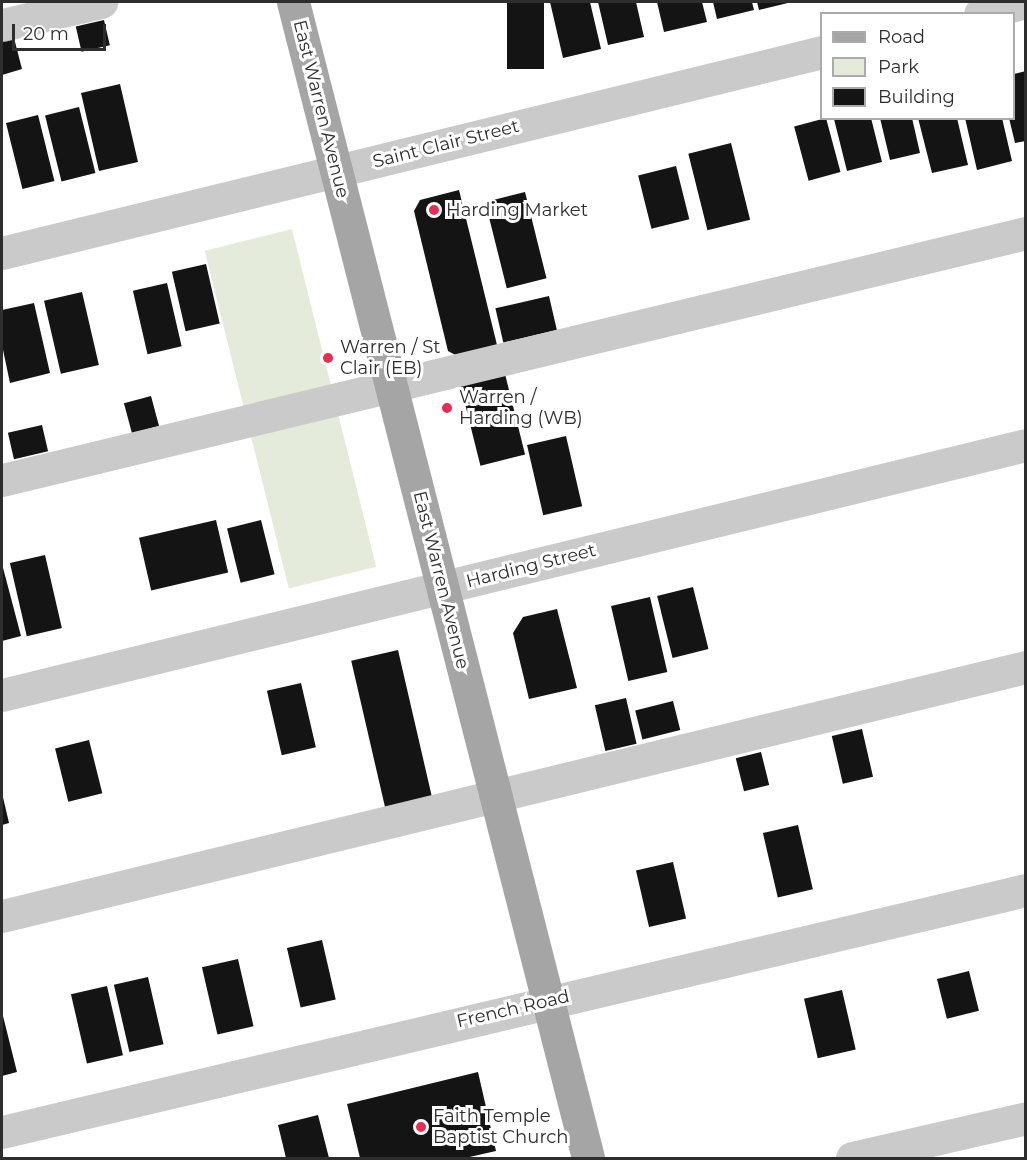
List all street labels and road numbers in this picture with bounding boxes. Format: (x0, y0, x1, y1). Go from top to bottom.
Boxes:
street label: East Warren Avenue (288, 18, 354, 200)
street label: Saint Clair Street (371, 115, 521, 173)
street label: East Warren Avenue (408, 489, 474, 671)
street label: Harding Street (464, 539, 598, 593)
street label: French Road (454, 986, 572, 1032)

